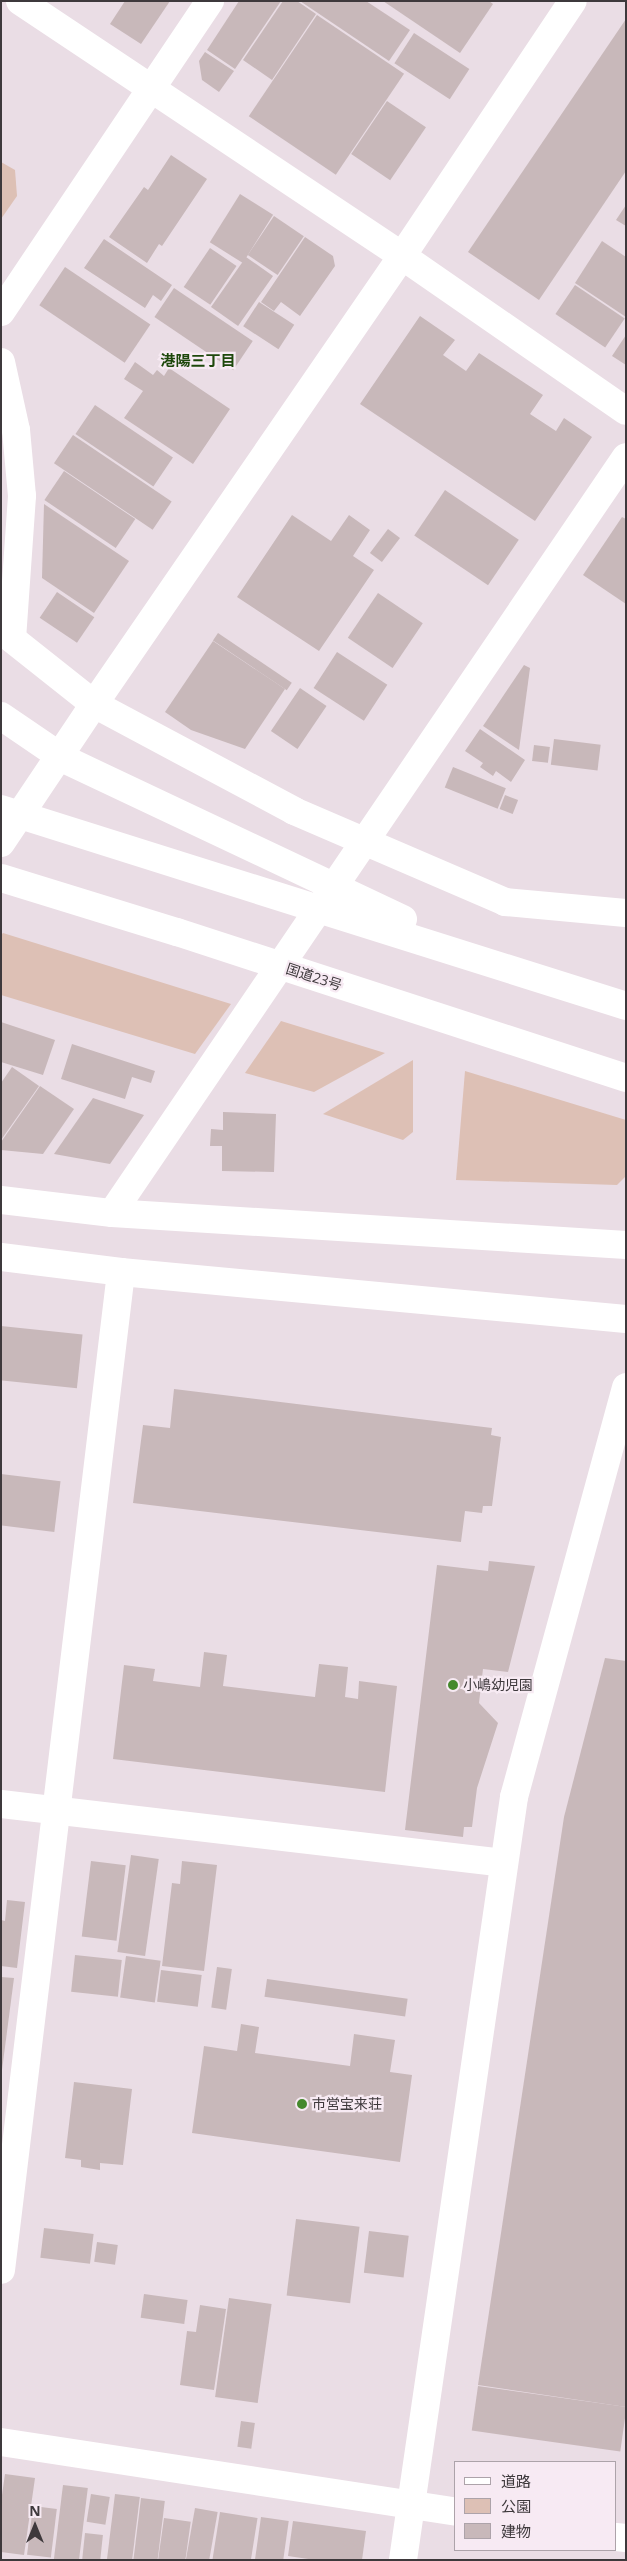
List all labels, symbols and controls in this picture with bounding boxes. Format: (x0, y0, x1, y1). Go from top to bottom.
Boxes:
district label: 港陽三丁目 (161, 352, 235, 370)
street label: 国道23号 (284, 960, 344, 994)
place label: 小嶋幼児園 (463, 1677, 533, 1693)
marker: 小嶋幼児園 (447, 1679, 459, 1691)
place label: 市営宝来荘 (312, 2096, 382, 2112)
marker: 市営宝来荘 (296, 2098, 308, 2110)
legend (454, 2461, 617, 2551)
text: 道路 (501, 2471, 531, 2491)
text: 公園 (501, 2496, 531, 2516)
north arrow (10, 2501, 60, 2551)
text: N (29, 2501, 41, 2520)
text: 建物 (501, 2521, 531, 2541)

